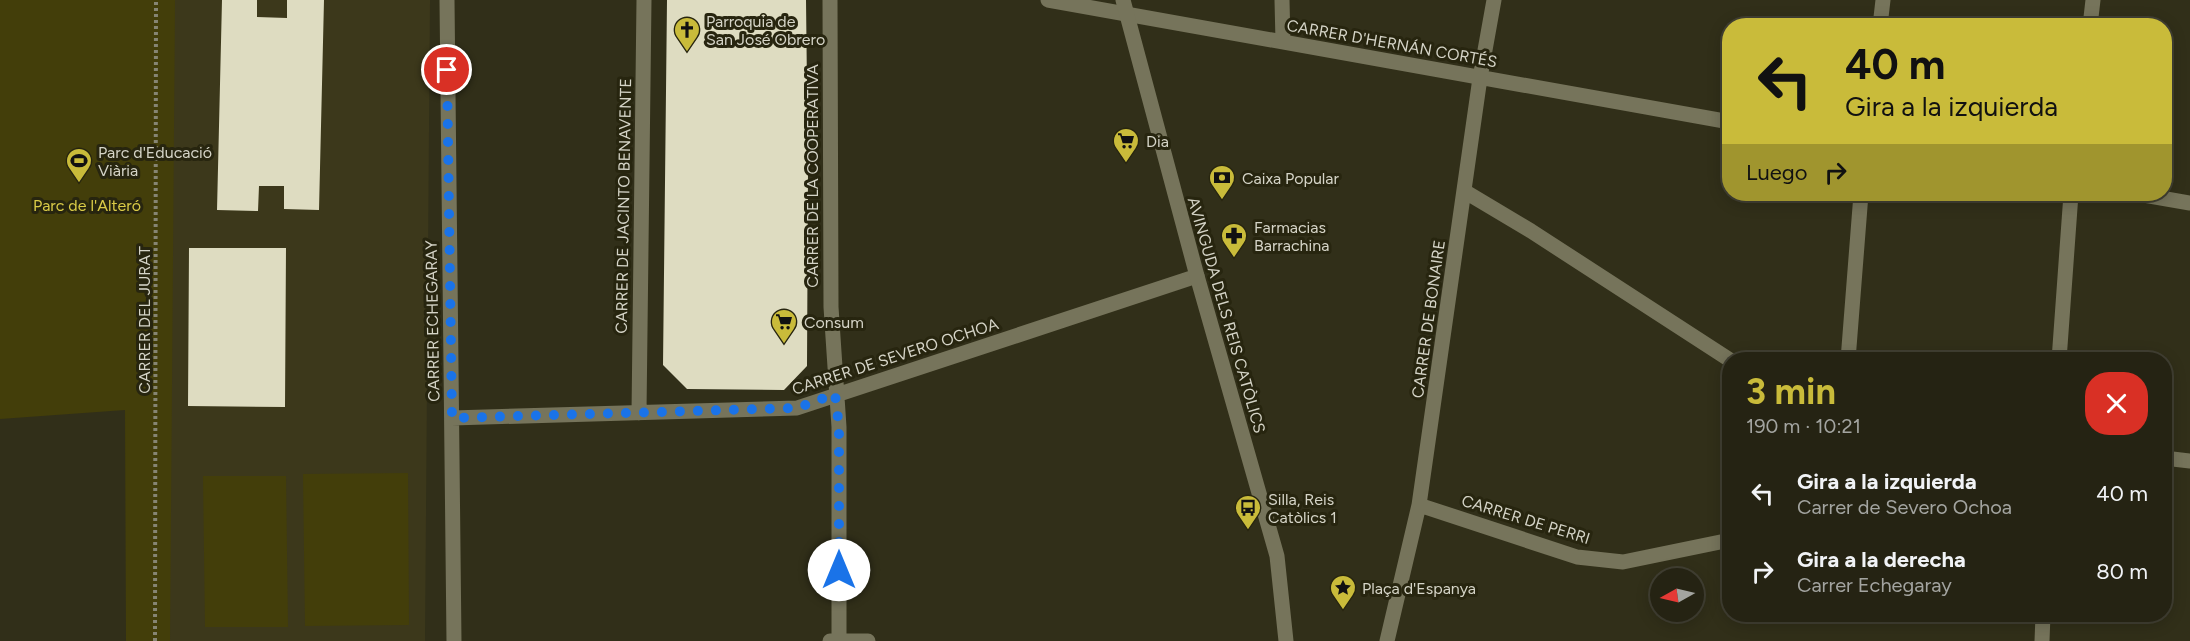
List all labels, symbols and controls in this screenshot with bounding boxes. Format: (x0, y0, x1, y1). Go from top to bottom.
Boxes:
place label: Parroquia de San José Obrero (706, 12, 825, 49)
church icon: Parroquia de San José Obrero (672, 15, 702, 53)
street label: CARRER D'HERNÁN CORTÉS (1285, 16, 1499, 71)
text: 40 m (1845, 39, 1945, 90)
icon: left (1746, 42, 1824, 120)
pin (421, 44, 472, 95)
icon: arrive (430, 53, 463, 86)
street label: CARRER DE LA COOPERATIVA (803, 64, 822, 288)
street label: CARRER DE JACINTO BENAVENTE (612, 78, 635, 334)
text: Gira a la izquierda (1845, 90, 2058, 123)
supermarket icon: Dia (1111, 126, 1141, 164)
place label: Dia (1146, 132, 1169, 151)
place label: Parc d'Educació Viària (98, 143, 212, 180)
sports icon: Parc d'Educació Viària (64, 146, 94, 184)
icon: right (1819, 156, 1852, 189)
text: Luego (1746, 159, 1807, 186)
bank icon: Caixa Popular (1207, 163, 1237, 201)
place label: Caixa Popular (1242, 169, 1339, 188)
street label: AVINGUDA DELS REIS CATÒLICS (1184, 195, 1269, 436)
park label: Parc de l'Alteró (33, 196, 141, 215)
place label: Farmacias Barrachina (1254, 218, 1329, 255)
pharmacy icon: Farmacias Barrachina (1219, 221, 1249, 259)
street label: CARRER DE BONAIRE (1408, 239, 1449, 399)
street label: CARRER ECHEGARAY (422, 240, 443, 402)
street label: CARRER DEL JURAT (135, 246, 154, 394)
supermarket icon: Consum (769, 307, 799, 345)
place label: Consum (804, 313, 864, 332)
street label: CARRER DE SEVERO OCHOA (790, 314, 1001, 399)
text: 3 min (1746, 370, 1836, 413)
button: close (2085, 372, 2148, 435)
text: 190 m · 10:21 (1746, 414, 1861, 438)
text: Gira a la izquierda (1797, 468, 1977, 495)
icon: left (1746, 477, 1779, 510)
text: 40 m (2096, 480, 2148, 507)
place label: Silla, Reis Catòlics 1 (1268, 490, 1337, 527)
street label: CARRER DE PERRI (1459, 491, 1592, 548)
bus stop icon: Silla, Reis Catòlics 1 (1233, 493, 1263, 531)
text: Carrer de Severo Ochoa (1797, 495, 2012, 519)
position arrow (807, 538, 871, 602)
text: Gira a la derecha (1797, 546, 1966, 573)
icon: right (1746, 555, 1779, 588)
text: 80 m (2096, 558, 2148, 585)
north arrow (1650, 568, 1704, 622)
map controls (1650, 568, 1704, 622)
place icon: Plaça d'Espanya (1328, 573, 1358, 611)
text: Carrer Echegaray (1797, 573, 1952, 597)
place label: Plaça d'Espanya (1362, 579, 1476, 598)

